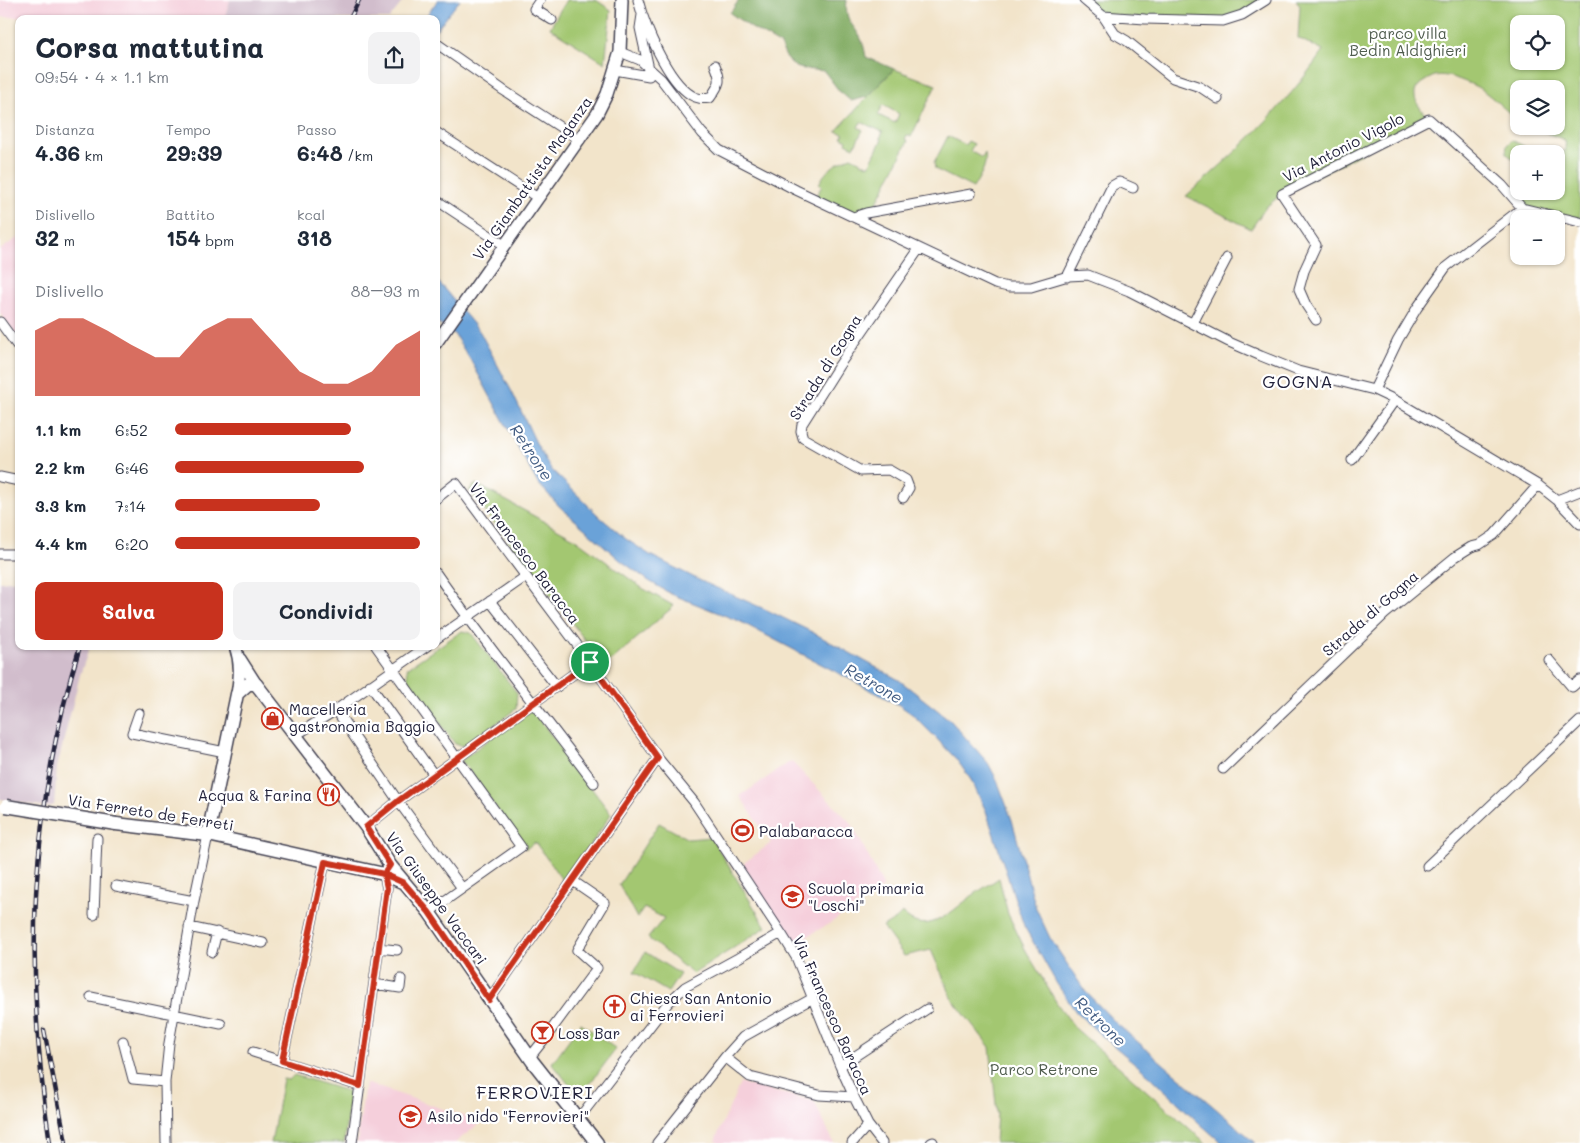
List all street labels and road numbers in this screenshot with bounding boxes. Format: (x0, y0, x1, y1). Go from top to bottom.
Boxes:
street label: Via Giambattista Maganza (468, 92, 596, 264)
street label: Via Antonio Vigolo (1279, 108, 1407, 186)
street label: Strada di Gogna (785, 310, 865, 424)
street label: Via Francesco Baracca (465, 478, 585, 628)
street label: Strada di Gogna (1318, 566, 1422, 660)
street label: Via Ferreto de Ferreti (67, 789, 235, 835)
street label: Via Giuseppe Vaccari (382, 828, 492, 968)
street label: Via Francesco Baracca (789, 932, 877, 1098)

